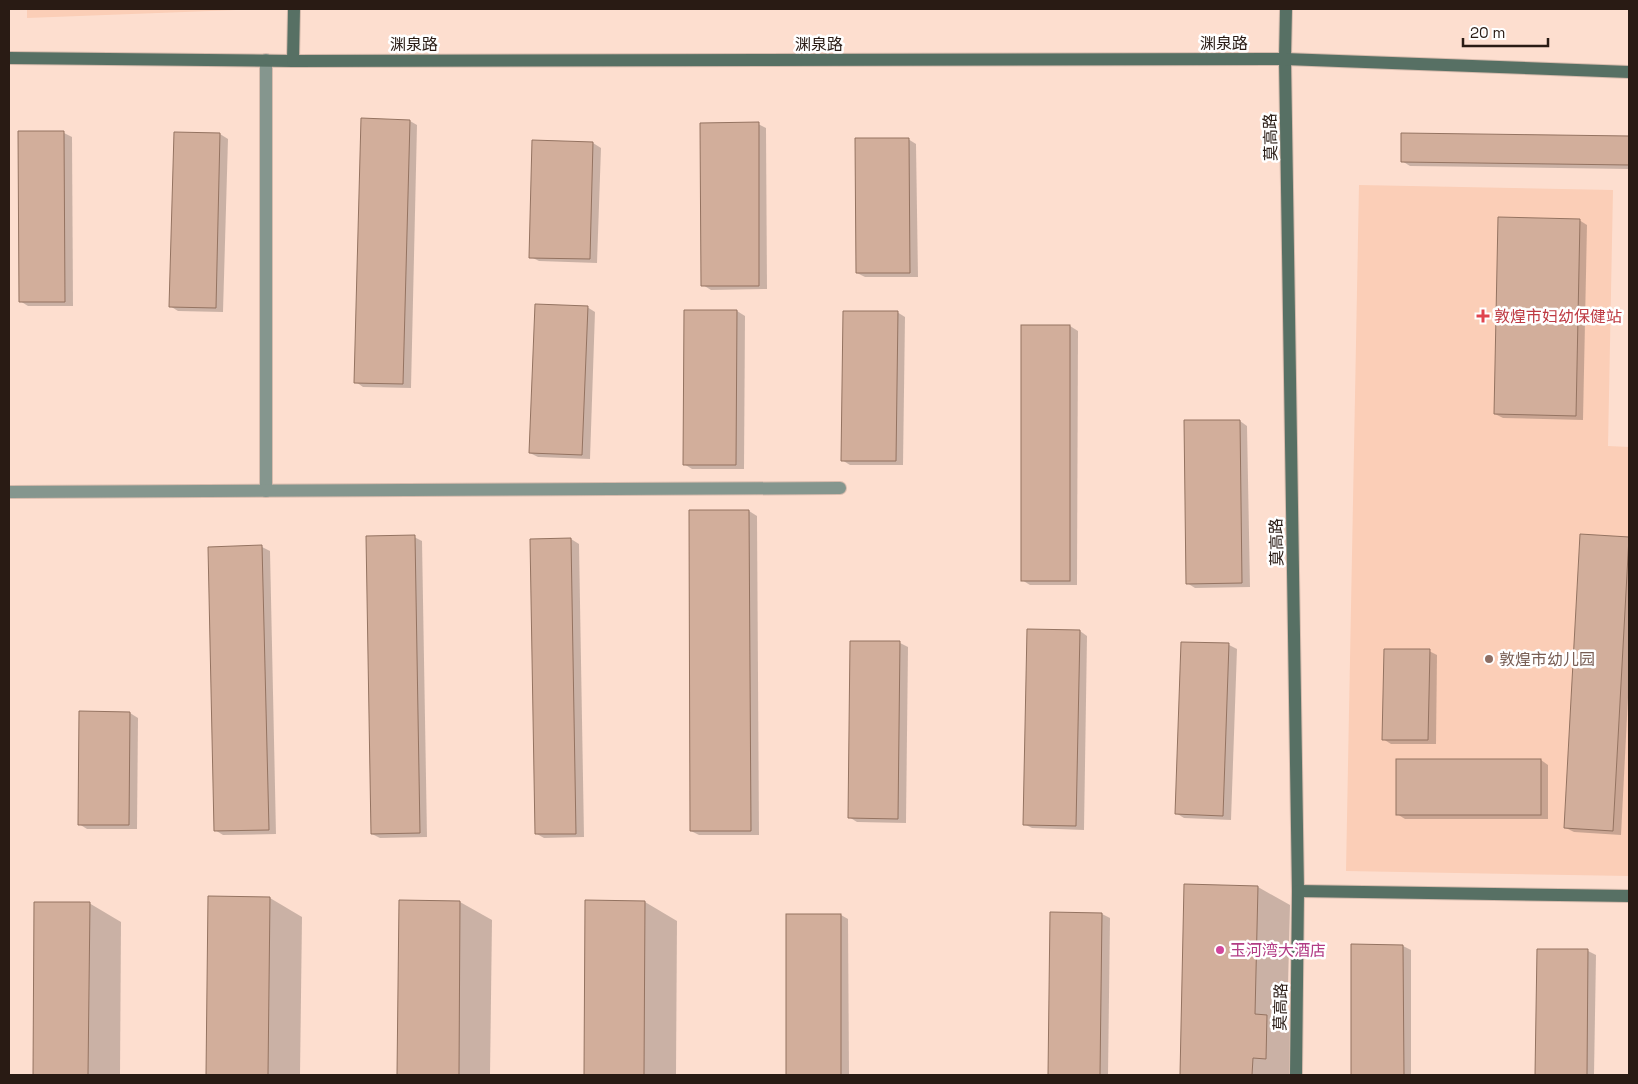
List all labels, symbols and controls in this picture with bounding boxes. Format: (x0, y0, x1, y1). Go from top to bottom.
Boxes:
scale bar (1463, 15, 1548, 47)
text: 20 m (1470, 23, 1505, 42)
street label: 渊泉路 (1200, 33, 1248, 54)
street label: 渊泉路 (390, 34, 438, 55)
street label: 渊泉路 (795, 34, 843, 55)
street label: 莫高路 (1260, 113, 1281, 161)
place label: 敦煌市妇幼保健站 (1494, 306, 1622, 327)
marker: 敦煌市妇幼保健站 (1476, 309, 1490, 323)
street label: 莫高路 (1266, 518, 1287, 566)
place label: 敦煌市幼儿园 (1499, 649, 1595, 670)
marker: 敦煌市幼儿园 (1483, 653, 1495, 665)
place label: 玉河湾大酒店 (1230, 940, 1326, 961)
marker: 玉河湾大酒店 (1214, 944, 1226, 956)
street label: 莫高路 (1270, 983, 1291, 1031)

